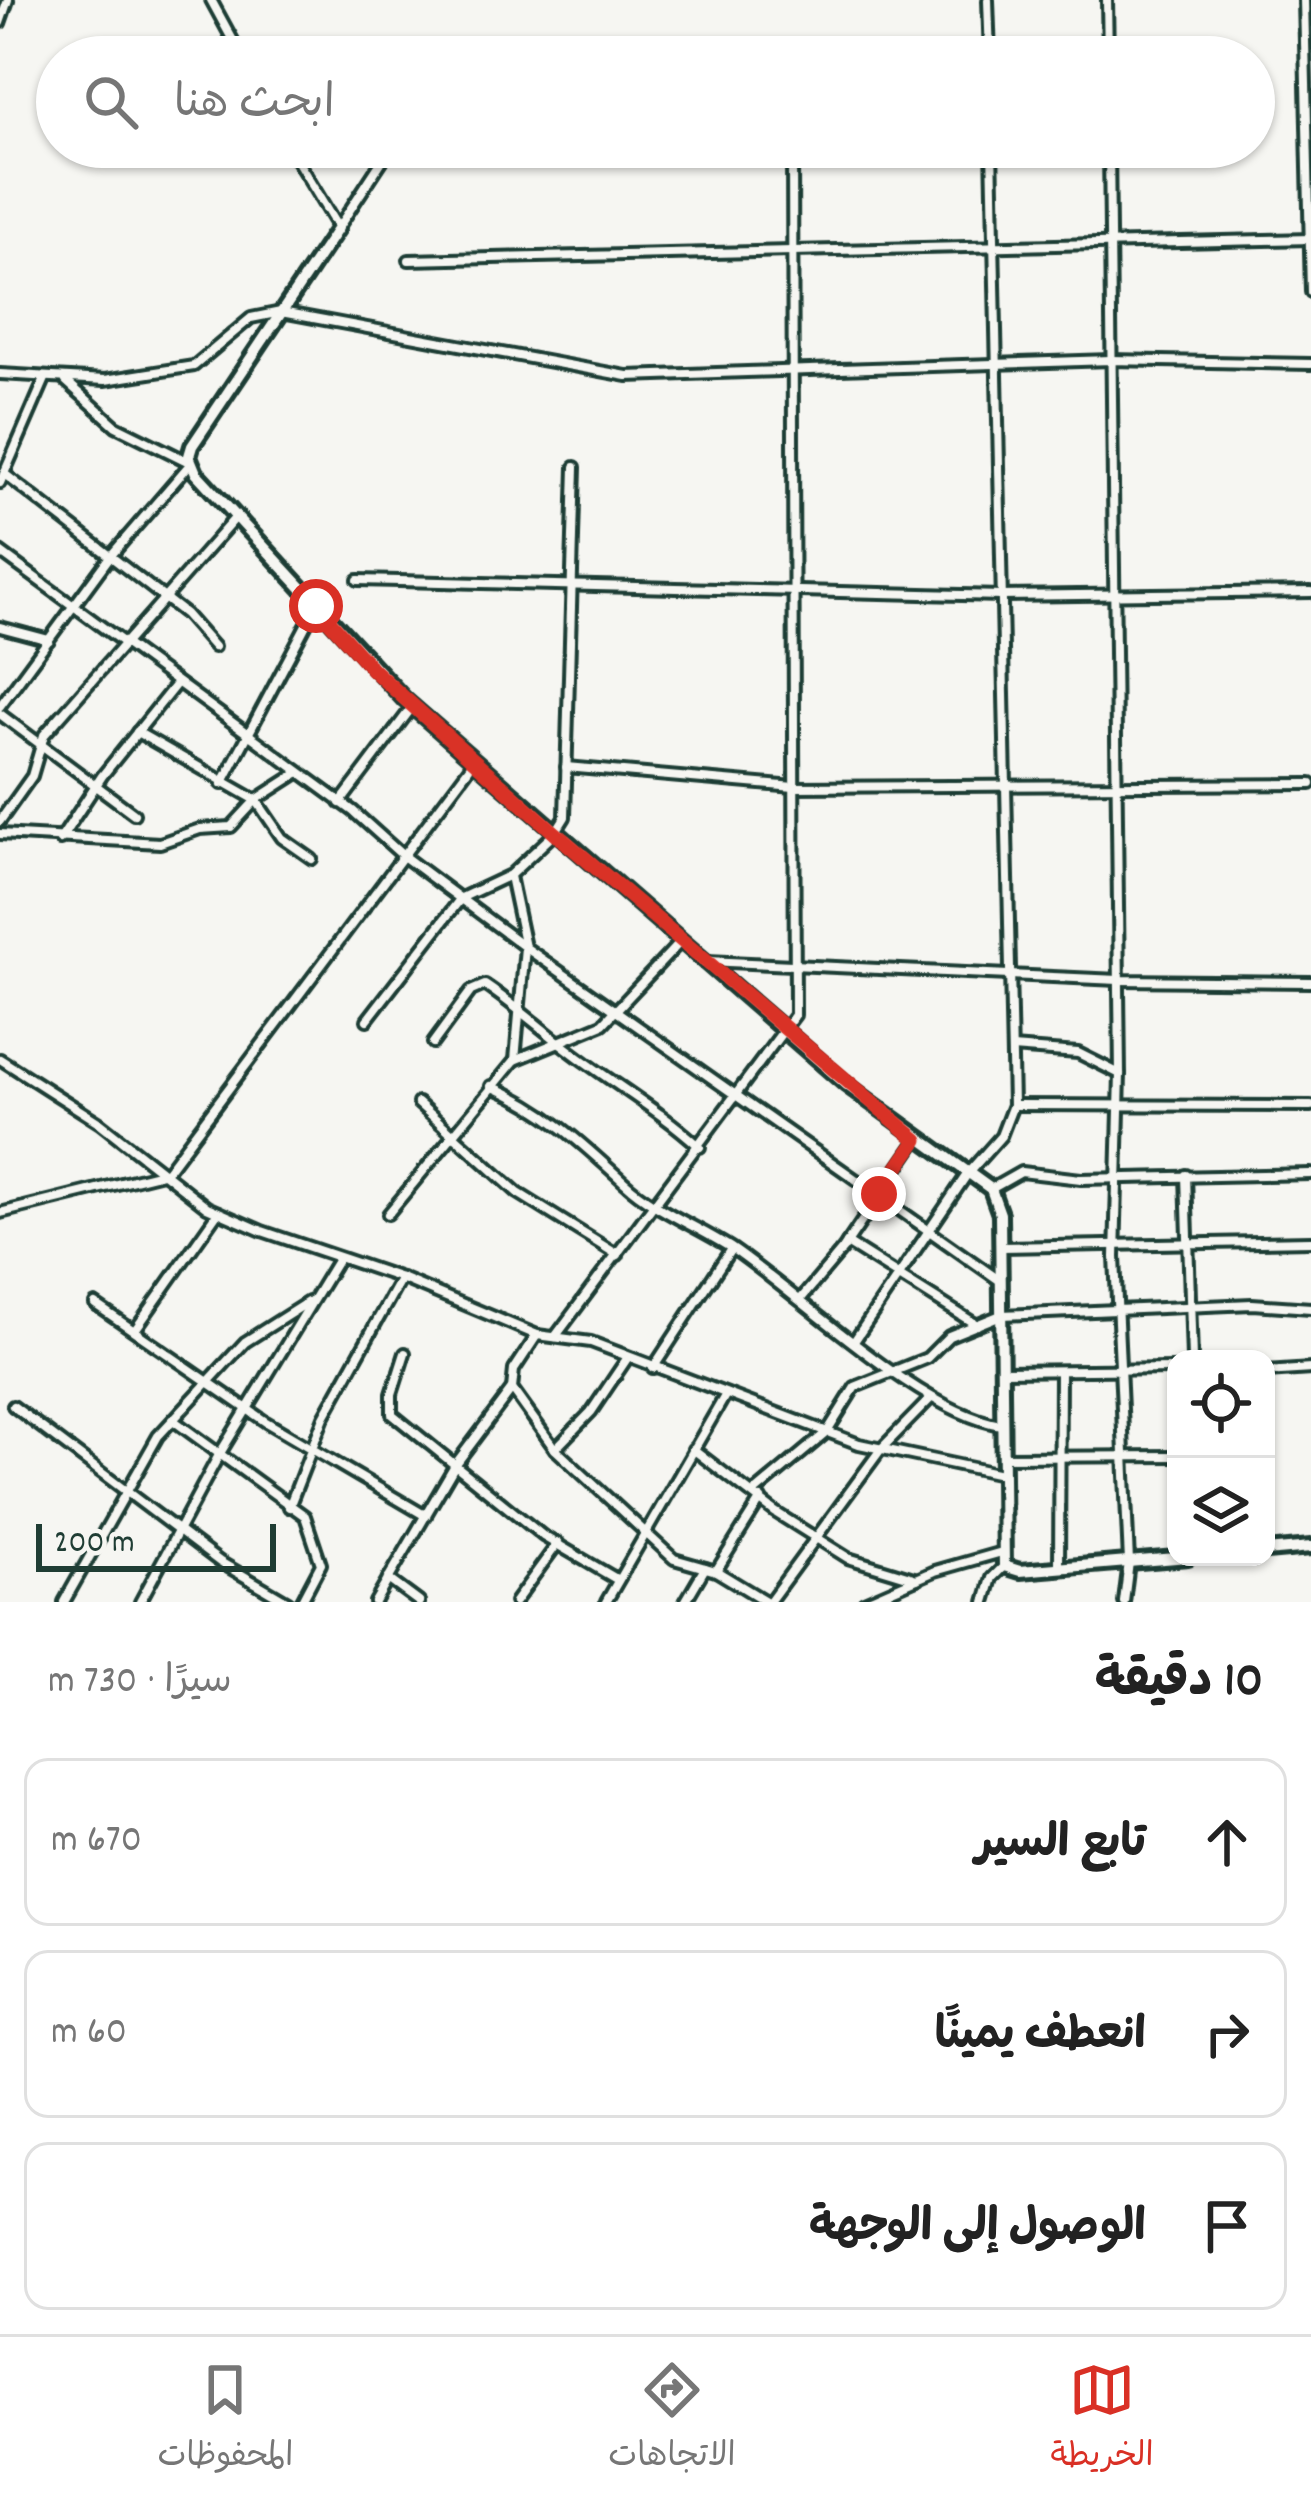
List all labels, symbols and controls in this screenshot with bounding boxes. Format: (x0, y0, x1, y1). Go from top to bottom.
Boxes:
search box (36, 36, 1275, 168)
icon: search (78, 69, 144, 135)
text: ابحث هنا (174, 74, 335, 138)
route start (289, 579, 343, 633)
route end (852, 1167, 906, 1221)
map controls (1167, 1350, 1275, 1566)
button: locate (1167, 1350, 1275, 1458)
button: layers (1167, 1458, 1275, 1566)
scale bar (36, 1518, 276, 1571)
text: 200 m (54, 1521, 135, 1568)
text: 10 دقيقة (1095, 1648, 1263, 1720)
text: سيرًا · 730 m (48, 1656, 232, 1711)
icon: ahead (1194, 1809, 1260, 1875)
text: تابع السير (975, 1814, 1146, 1878)
text: 670 m (51, 1815, 142, 1870)
icon: right (1194, 2001, 1260, 2067)
text: انعطف يمينًا (935, 2006, 1146, 2070)
text: 60 m (51, 2007, 127, 2062)
icon: arrive (1194, 2193, 1260, 2259)
text: الوصول إلى الوجهة (809, 2198, 1146, 2262)
tab: المحفوظات (157, 2357, 293, 2483)
tab: الاتجاهات (608, 2357, 736, 2483)
tab: الخريطة (1051, 2357, 1154, 2483)

